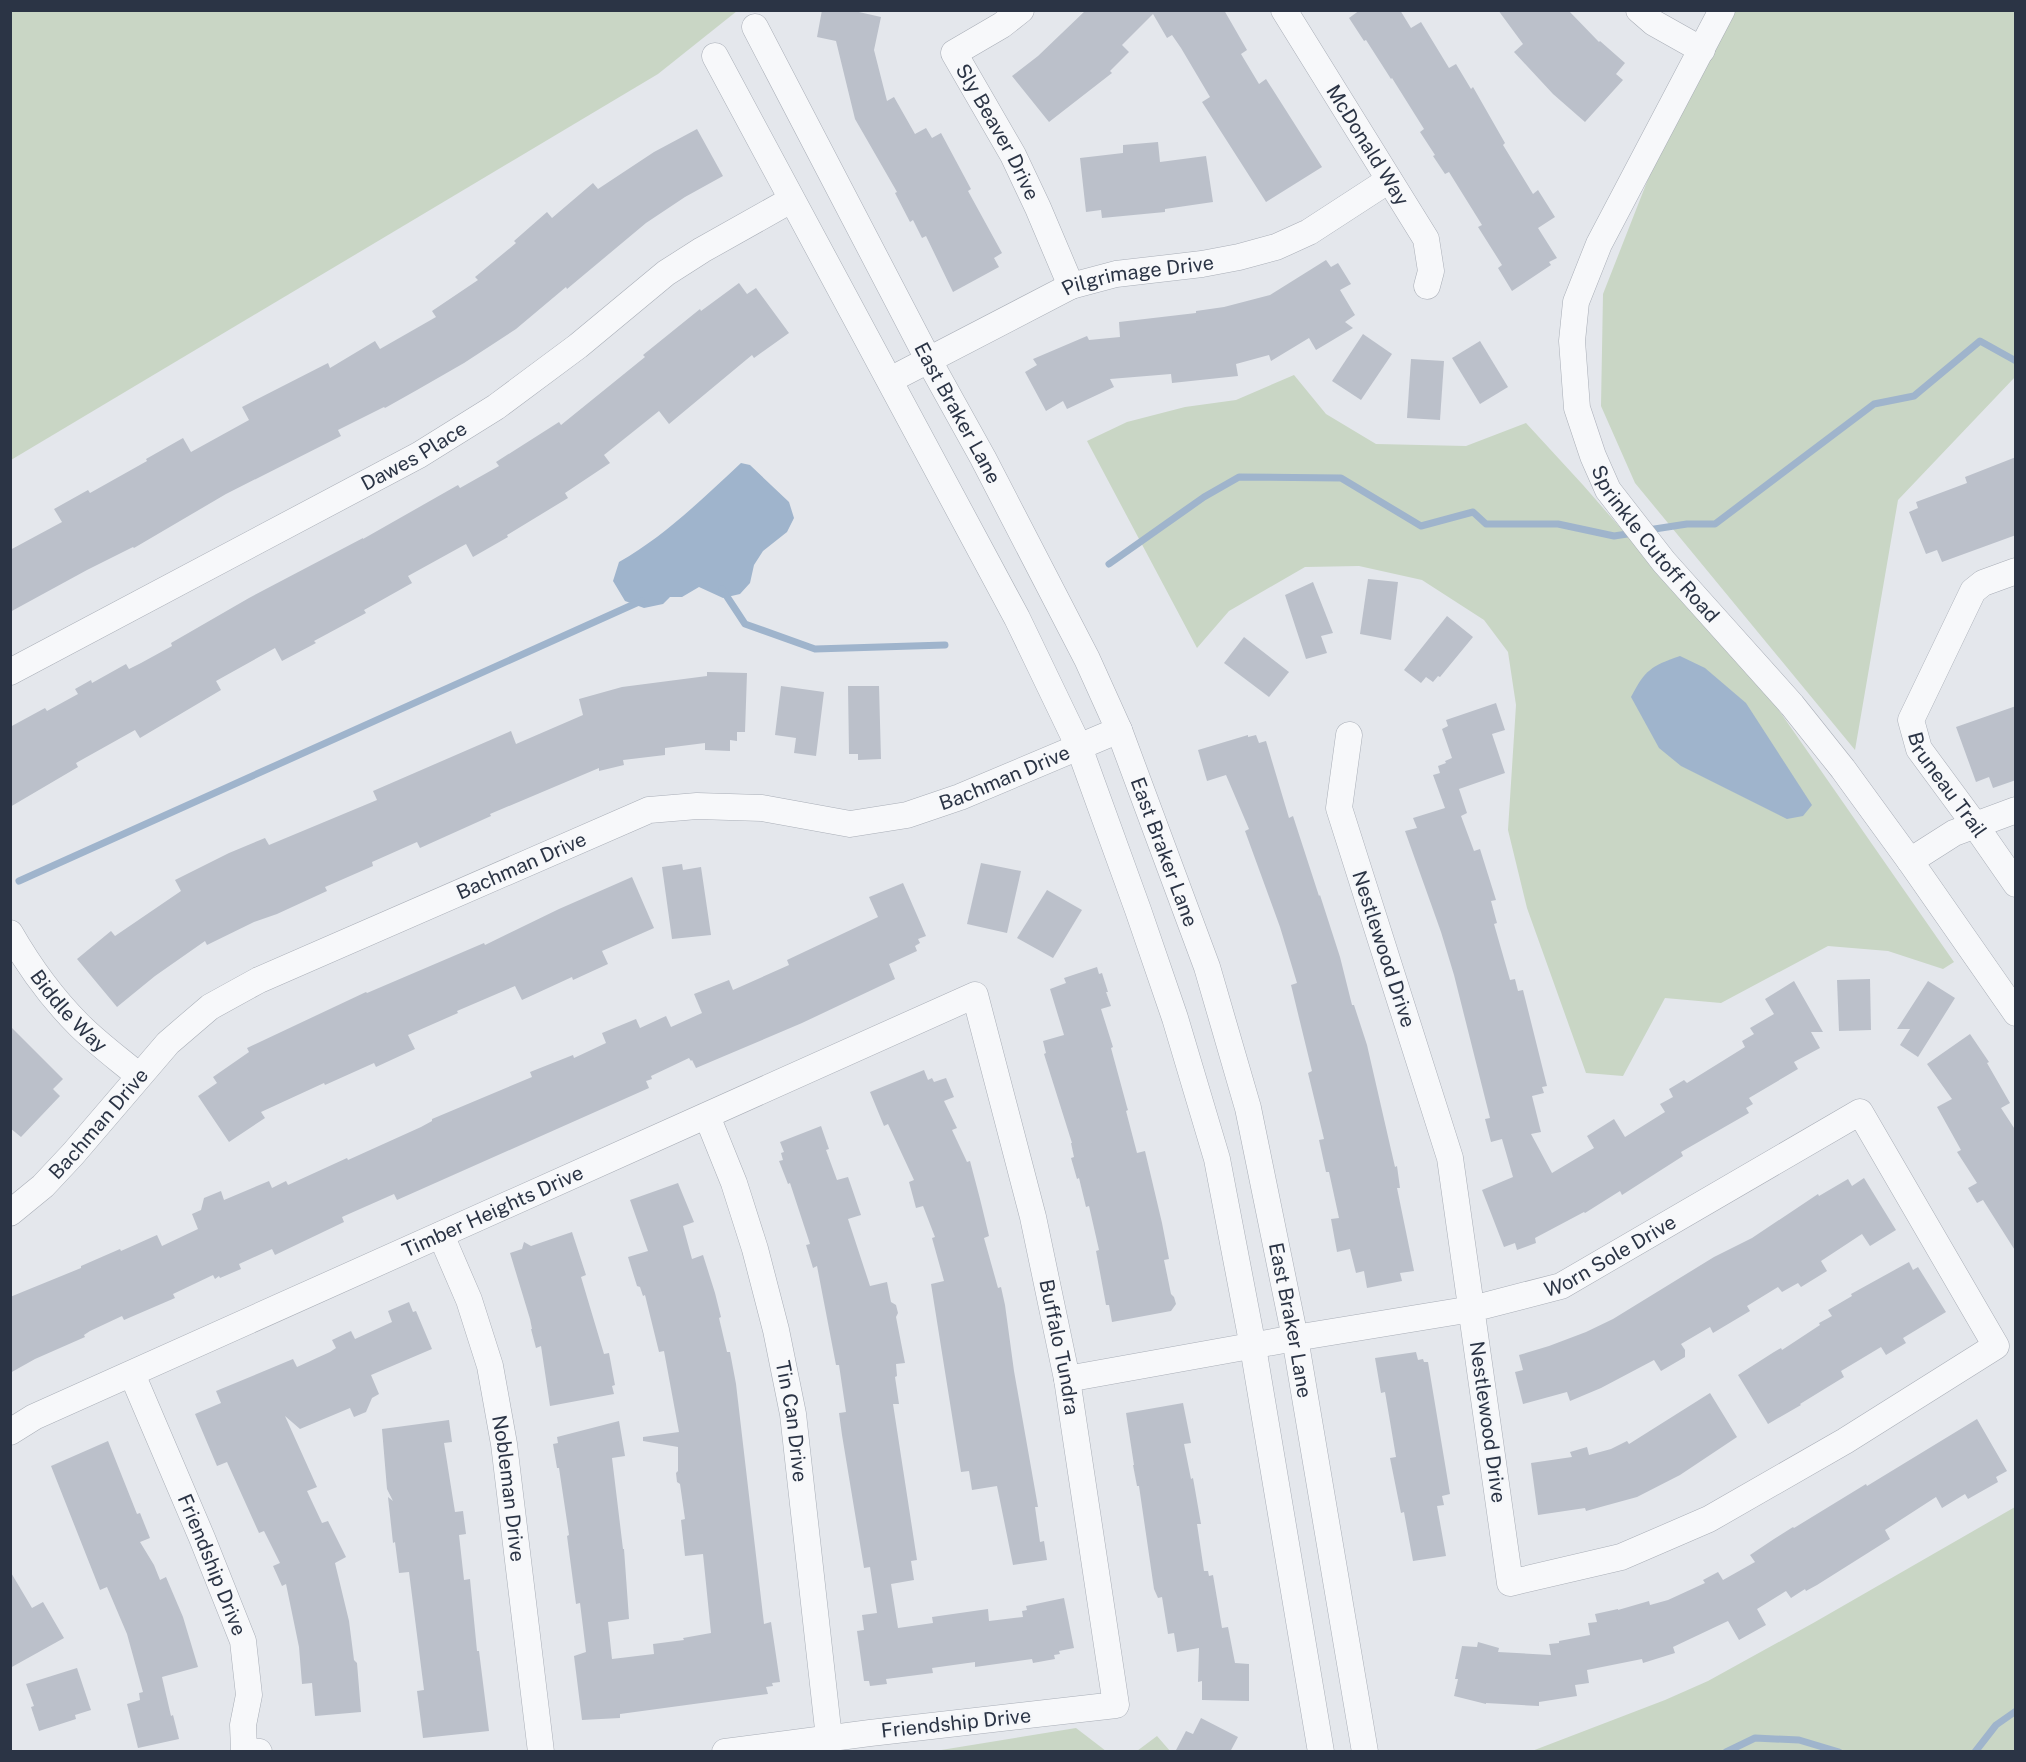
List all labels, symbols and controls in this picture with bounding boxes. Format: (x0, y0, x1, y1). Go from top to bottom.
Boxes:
street label: Sly Beaver Drive (951, 59, 1044, 204)
street label: McDonald Way (1321, 80, 1414, 210)
street label: Pilgrimage Drive (1058, 250, 1216, 301)
street label: East Braker Lane (909, 338, 1006, 488)
street label: Dawes Place (357, 416, 471, 496)
street label: Sprinkle Cutoff Road (1587, 461, 1724, 627)
street label: Bruneau Trail (1903, 729, 1992, 842)
street label: Bachman Drive (936, 740, 1073, 815)
street label: East Braker Lane (1126, 774, 1203, 930)
street label: Bachman Drive (453, 827, 590, 905)
street label: Nestlewood Drive (1347, 868, 1421, 1030)
street label: Biddle Way (25, 965, 112, 1057)
street label: Bachman Drive (44, 1063, 153, 1184)
street label: Timber Heights Drive (398, 1160, 587, 1262)
street label: Worn Sole Drive (1542, 1210, 1680, 1302)
street label: East Braker Lane (1264, 1240, 1317, 1400)
street label: Buffalo Tundra (1034, 1277, 1084, 1417)
street label: Nestlewood Drive (1465, 1339, 1511, 1505)
street label: Tin Can Drive (771, 1359, 812, 1483)
street label: Nobleman Drive (487, 1413, 530, 1563)
street label: Friendship Drive (173, 1490, 252, 1639)
street label: Friendship Drive (880, 1703, 1032, 1743)

